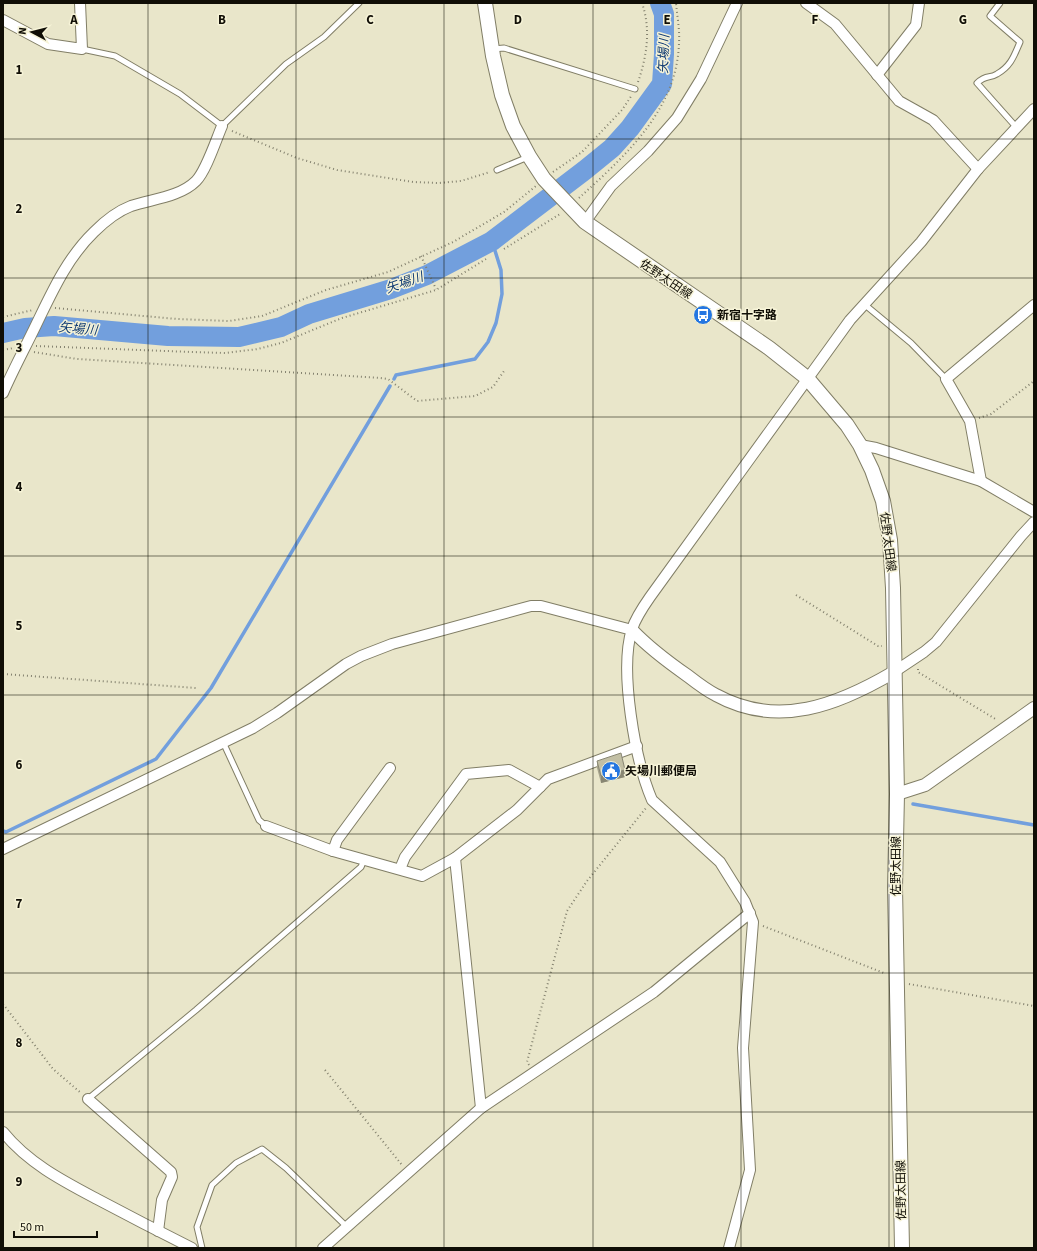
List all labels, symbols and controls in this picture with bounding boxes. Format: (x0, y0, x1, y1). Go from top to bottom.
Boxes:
text: A (69, 11, 78, 29)
text: B (218, 11, 226, 29)
text: C (366, 11, 374, 29)
text: D (514, 11, 522, 29)
text: E (663, 11, 671, 29)
text: F (812, 11, 819, 29)
text: G (959, 11, 967, 29)
north arrow (12, 12, 52, 52)
text: N (15, 26, 30, 35)
water label: 矢場川 (654, 32, 674, 74)
text: 1 (16, 61, 23, 79)
text: 2 (16, 200, 23, 218)
street label: 佐野太田線 (636, 256, 695, 303)
water label: 矢場川 (383, 267, 428, 298)
bus stop icon: 新宿十字路 (692, 304, 714, 326)
place label: 新宿十字路 (717, 307, 777, 324)
water label: 矢場川 (58, 318, 100, 340)
text: 3 (16, 339, 23, 357)
text: 4 (16, 478, 23, 496)
street label: 佐野太田線 (875, 511, 900, 573)
text: 5 (16, 617, 23, 635)
text: 6 (16, 756, 23, 774)
public building icon: 矢場川郵便局 (600, 760, 622, 782)
place label: 矢場川郵便局 (625, 763, 697, 780)
street label: 佐野太田線 (888, 836, 905, 896)
text: 7 (16, 895, 23, 913)
text: 8 (16, 1034, 23, 1052)
street label: 佐野太田線 (892, 1160, 911, 1220)
text: 9 (16, 1173, 23, 1191)
scale bar (14, 1213, 97, 1239)
text: 50 m (20, 1219, 44, 1236)

